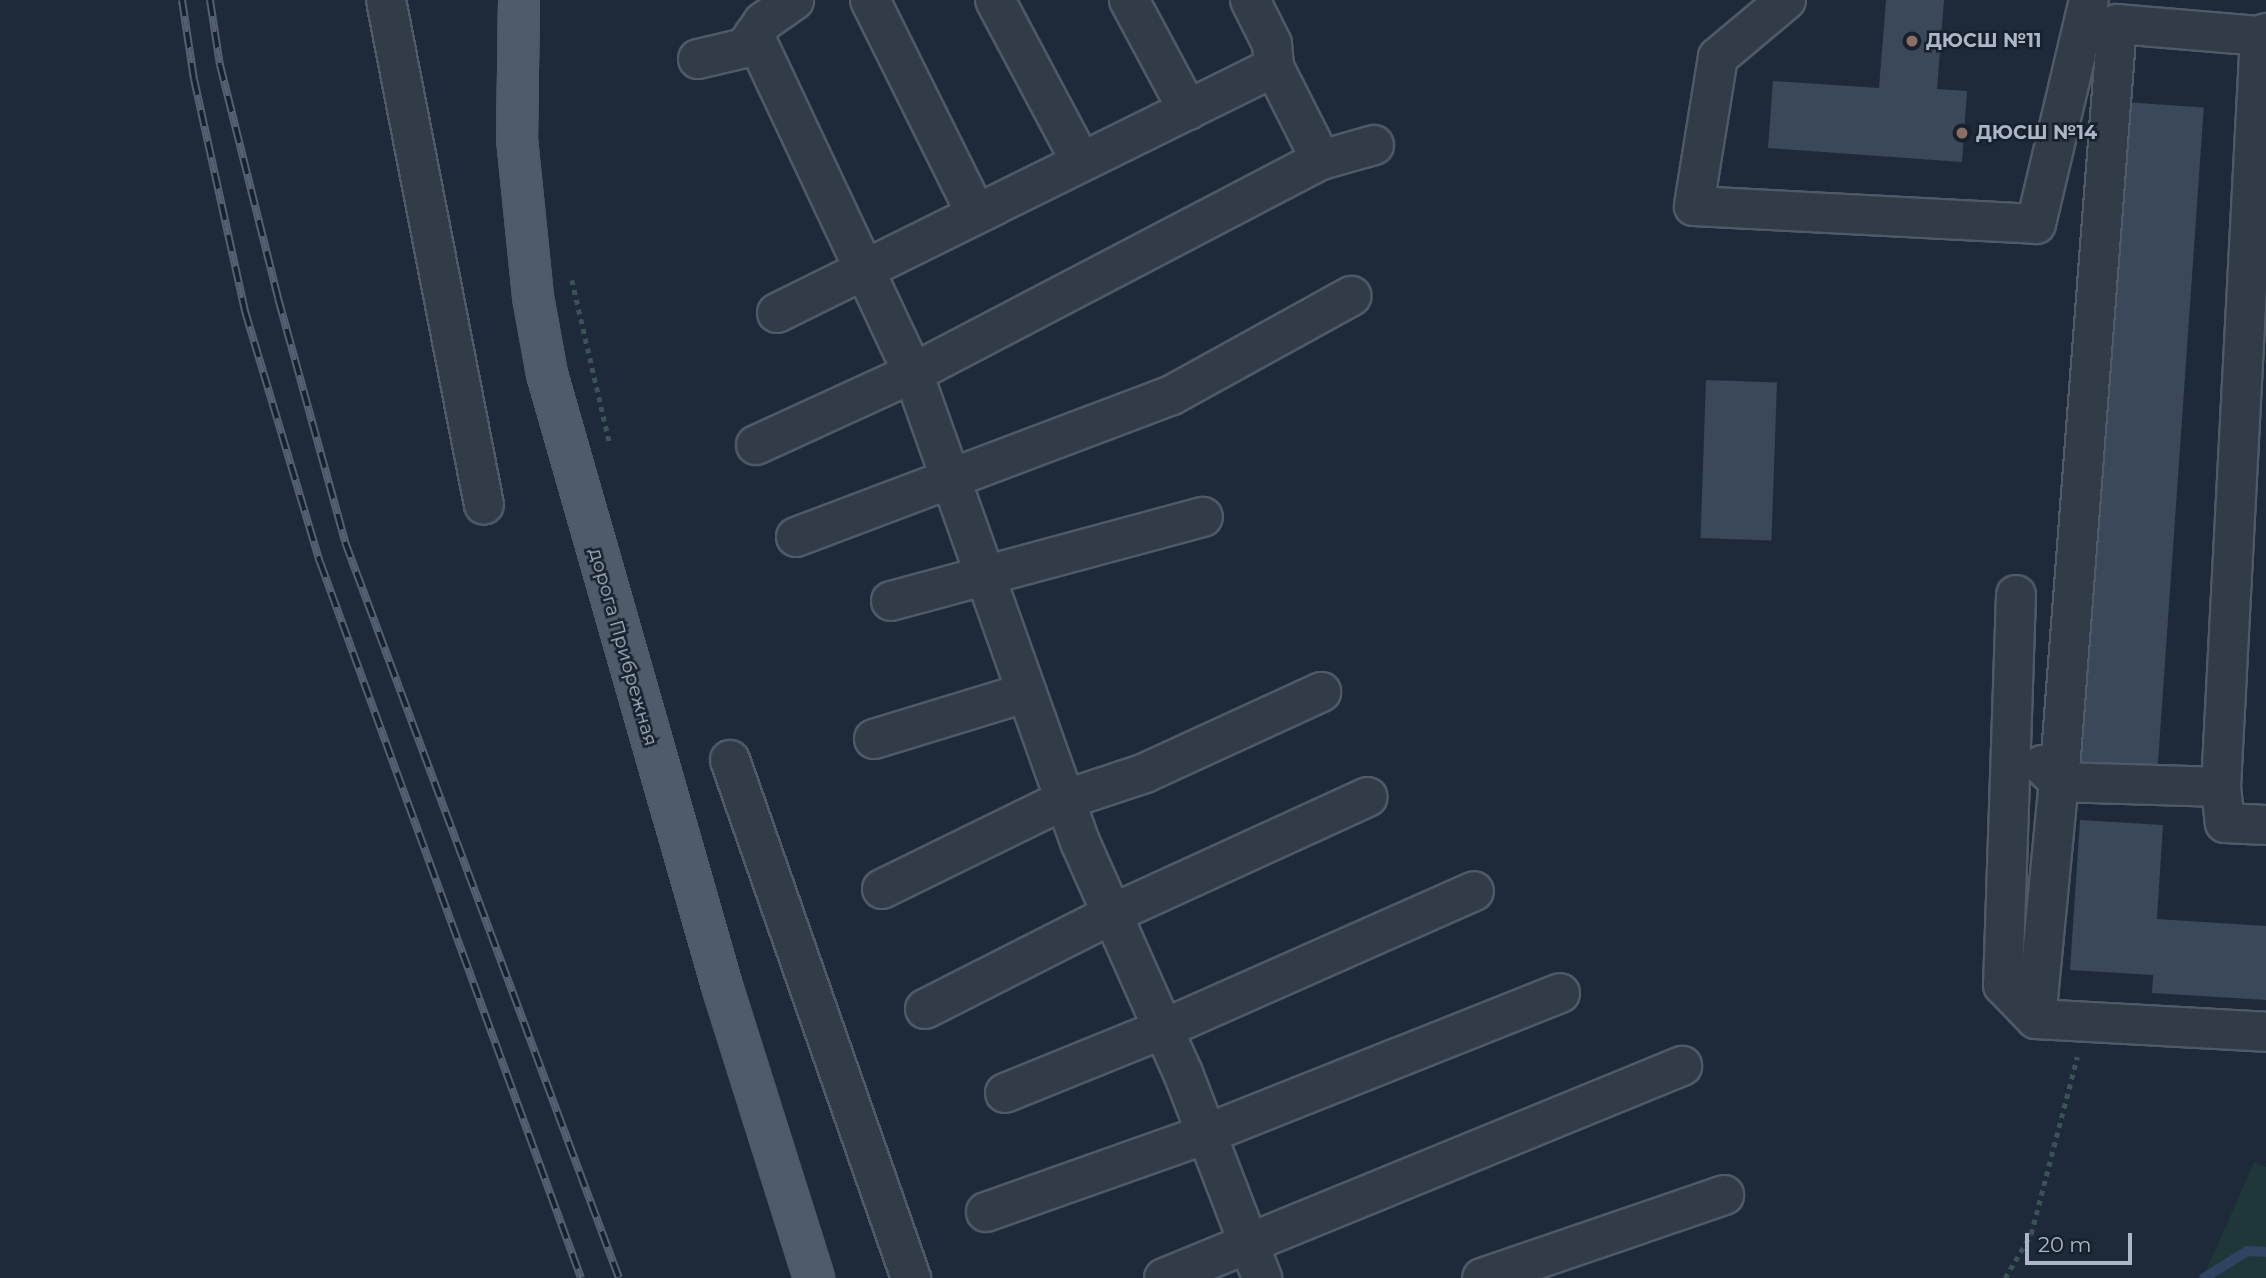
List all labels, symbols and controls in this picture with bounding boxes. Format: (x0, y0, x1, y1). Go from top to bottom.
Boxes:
place label: ДЮСШ №11 (1926, 30, 2041, 52)
marker: ДЮСШ №11 (1904, 33, 1920, 49)
place label: ДЮСШ №14 (1976, 122, 2097, 144)
marker: ДЮСШ №14 (1954, 125, 1970, 141)
street label: дорога Прибрежная (584, 546, 662, 748)
scale bar (2028, 1218, 2135, 1262)
text: 20 m (2038, 1232, 2092, 1257)

